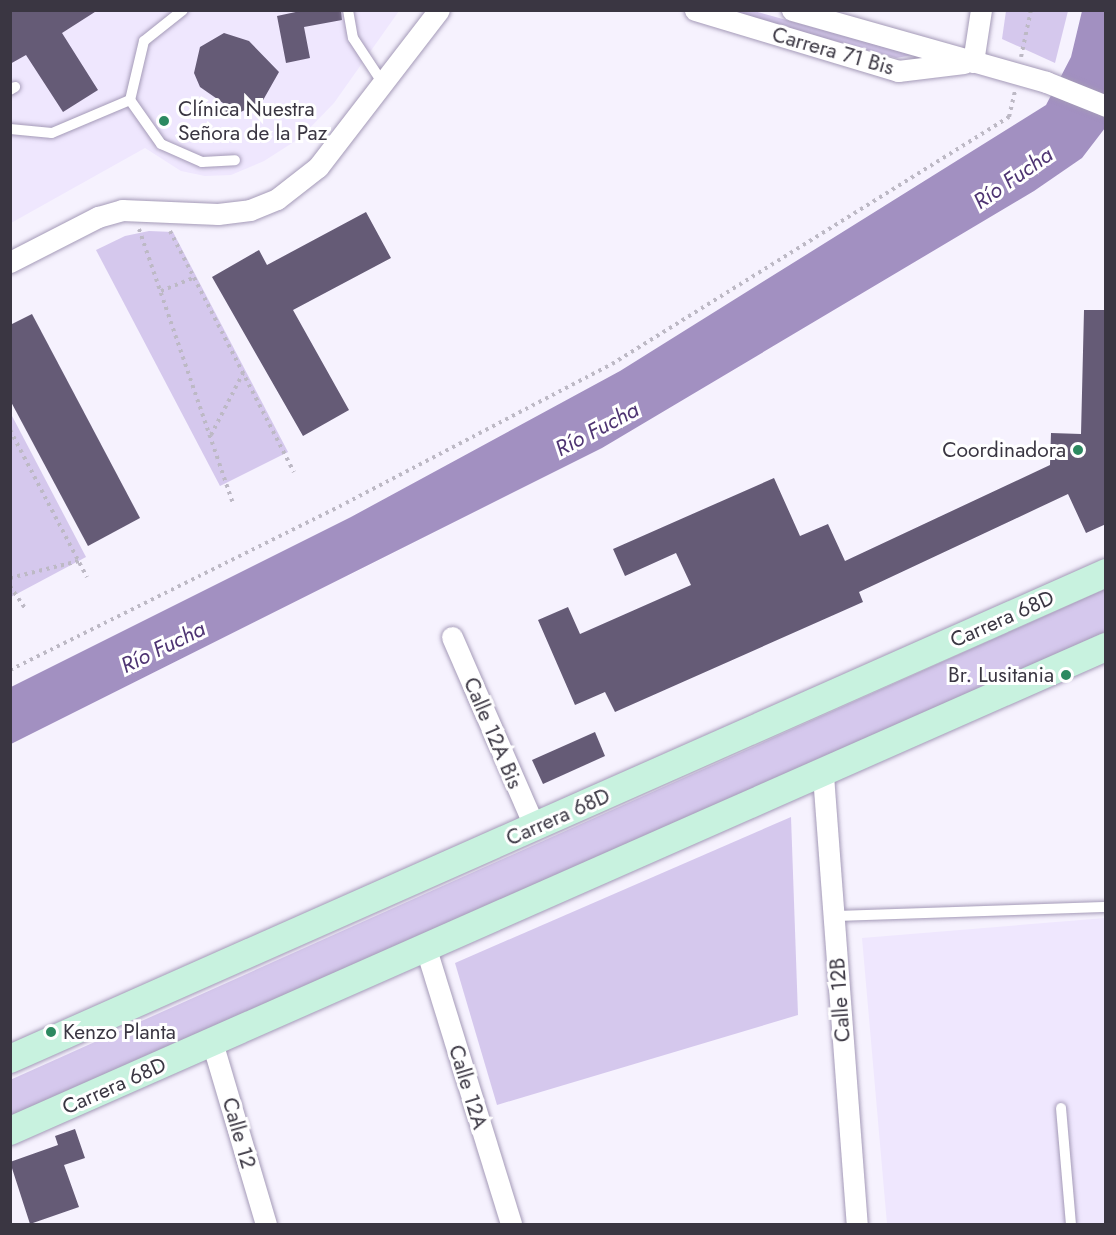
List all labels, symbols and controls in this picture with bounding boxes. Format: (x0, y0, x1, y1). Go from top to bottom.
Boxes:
street label: Carrera 71 Bis (769, 22, 897, 80)
place label: Clínica Nuestra Señora de la Paz (178, 96, 327, 146)
marker: Clínica Nuestra Señora de la Paz (155, 112, 173, 130)
water label: Río Fucha (968, 141, 1058, 215)
water label: Río Fucha (551, 396, 643, 462)
place label: Coordinadora (942, 437, 1066, 463)
marker: Coordinadora (1071, 443, 1085, 457)
street label: Carrera 68D (946, 585, 1058, 653)
water label: Río Fucha (116, 615, 210, 679)
place label: Br. Lusitania (948, 662, 1054, 688)
marker: Br. Lusitania (1059, 668, 1073, 682)
street label: Calle 12A Bis (458, 674, 528, 792)
street label: Carrera 68D (502, 783, 614, 851)
street label: Calle 12B (824, 957, 856, 1043)
place label: Kenzo Planta (63, 1019, 176, 1045)
marker: Kenzo Planta (44, 1025, 58, 1039)
street label: Calle 12A (443, 1042, 493, 1132)
street label: Carrera 68D (58, 1052, 170, 1120)
street label: Calle 12 (217, 1095, 261, 1171)

